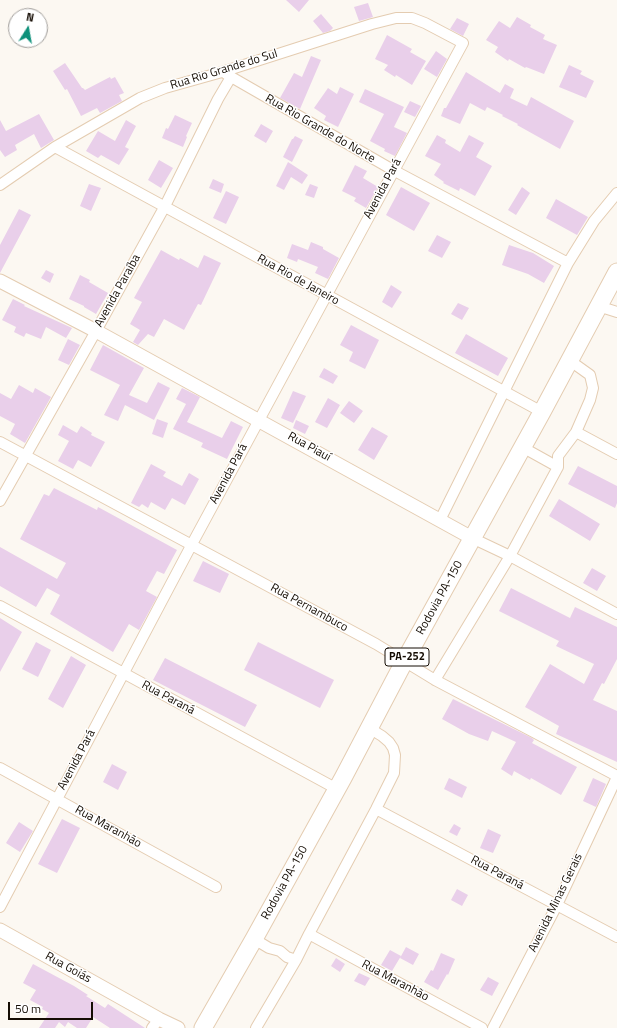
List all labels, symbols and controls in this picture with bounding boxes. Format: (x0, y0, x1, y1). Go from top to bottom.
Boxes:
north arrow (8, 8, 48, 48)
text: N (25, 9, 35, 26)
street label: Rua Rio Grande do Sul (169, 47, 279, 93)
street label: Rua Rio Grande do Norte (262, 92, 378, 166)
street label: Avenida Pará (361, 156, 405, 222)
street label: Avenida Paraíba (92, 252, 144, 330)
street label: Rua Rio de Janeiro (255, 252, 341, 308)
street label: Rua Piauí (285, 429, 333, 465)
street label: Avenida Pará (207, 441, 251, 507)
street label: Rodovia PA-150 (414, 558, 466, 638)
street label: Rua Pernambuco (268, 581, 350, 635)
road number: PA-252 (385, 648, 429, 666)
street label: Rua Paraná (139, 678, 197, 718)
street label: Avenida Pará (55, 727, 99, 793)
street label: Rua Maranhão (72, 803, 144, 851)
street label: Rodovia PA-150 (259, 843, 311, 923)
street label: Avenida Minas Gerais (526, 851, 586, 955)
street label: Rua Paraná (468, 853, 526, 893)
street label: Rua Goiás (43, 950, 93, 986)
street label: Rua Maranhão (359, 957, 431, 1005)
scale bar (10, 994, 95, 1020)
text: 50 m (15, 999, 41, 1018)

